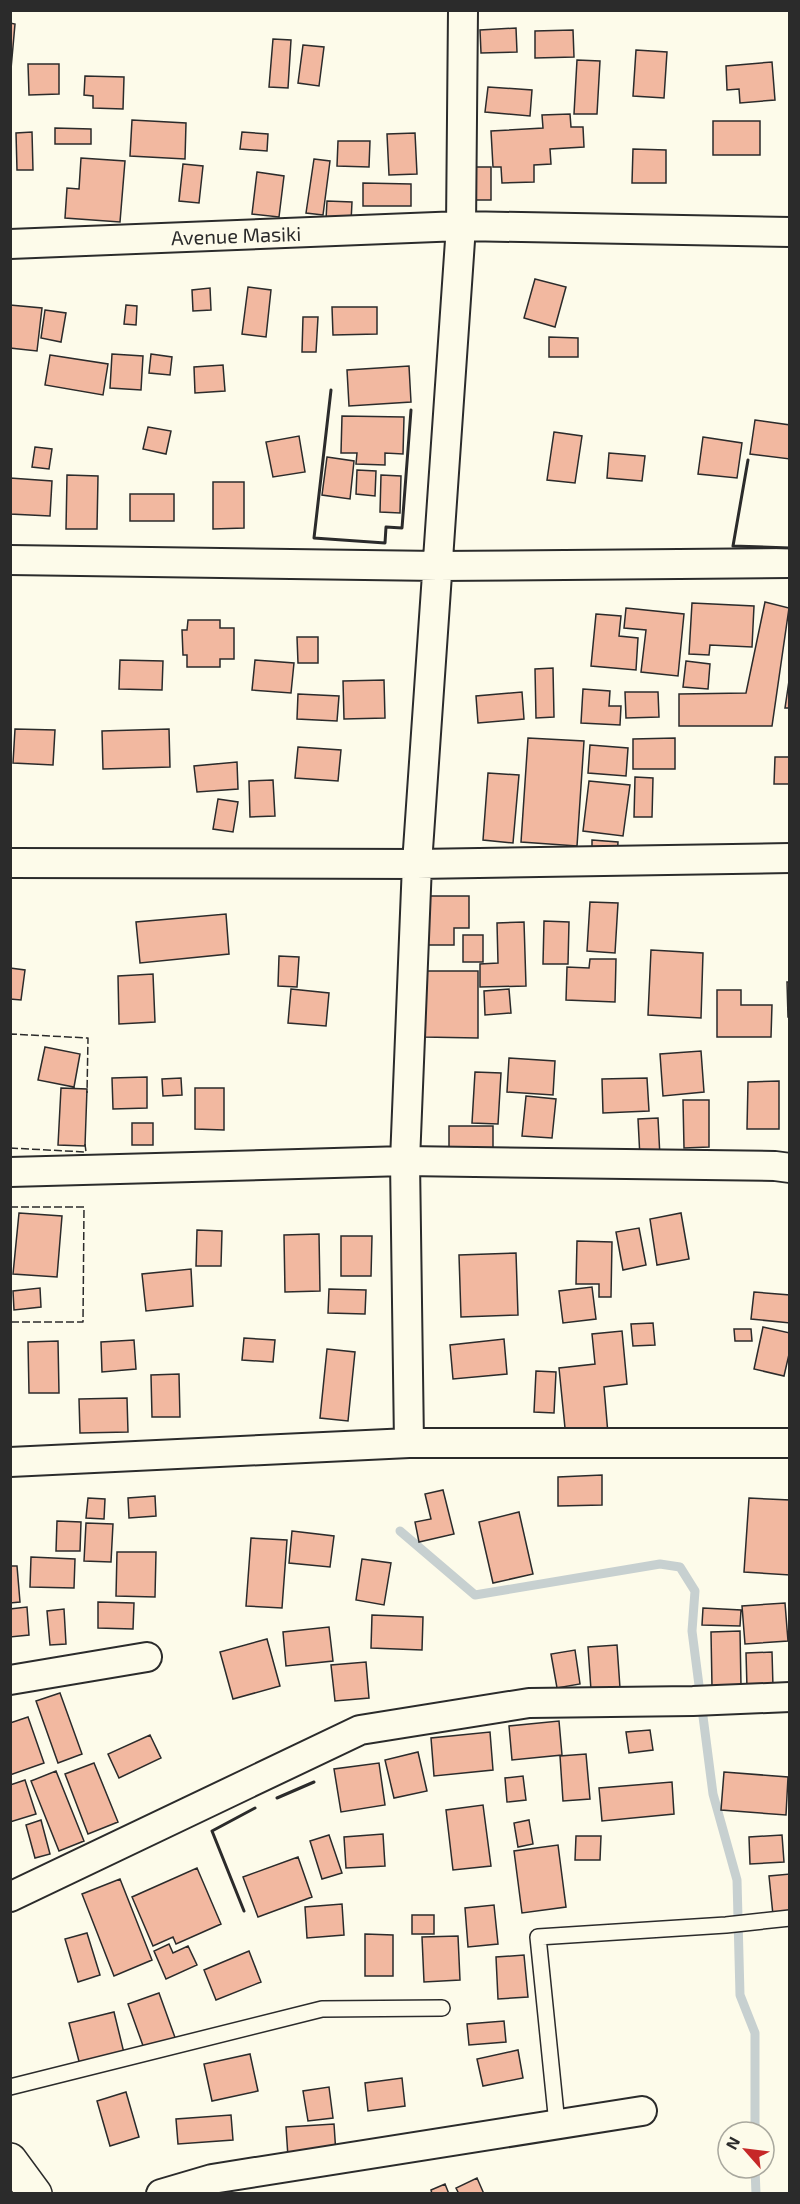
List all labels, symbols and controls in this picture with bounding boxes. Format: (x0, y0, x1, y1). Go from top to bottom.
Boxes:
street label: Avenue Masiki (170, 221, 302, 249)
north arrow (716, 2120, 776, 2180)
text: N (721, 2133, 743, 2152)

